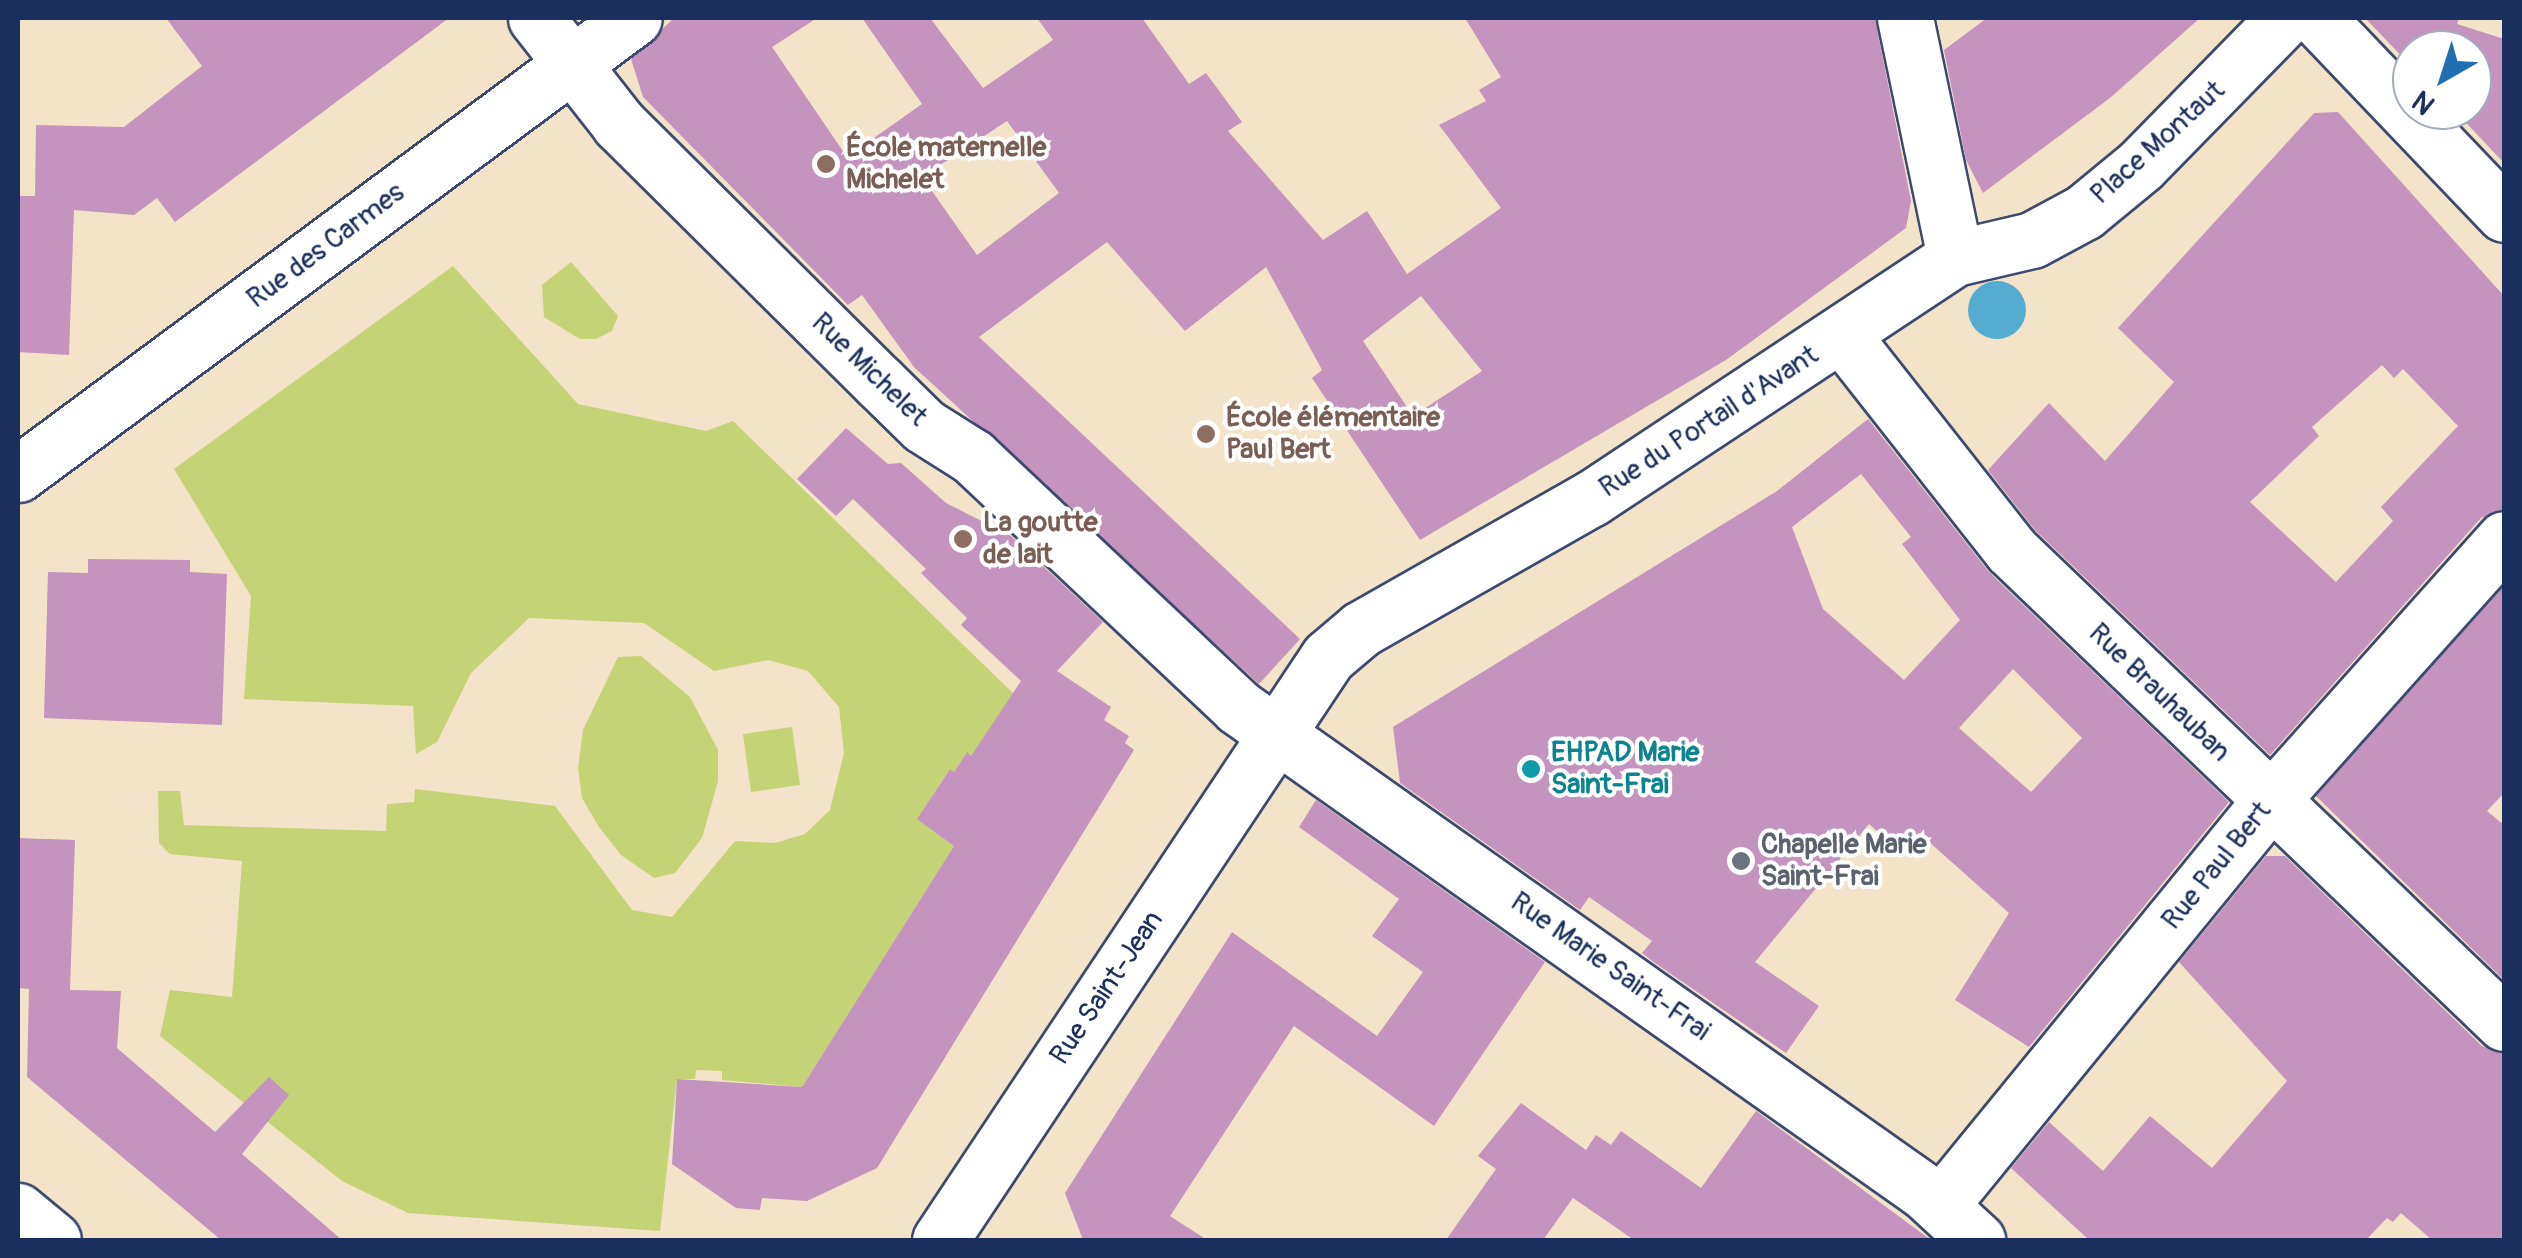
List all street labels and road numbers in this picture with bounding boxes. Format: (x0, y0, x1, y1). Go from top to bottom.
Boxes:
street label: Place Montaut (2084, 74, 2232, 212)
street label: Rue des Carmes (241, 176, 411, 316)
street label: Rue Michelet (804, 306, 934, 434)
street label: Rue du Portail d'Avant (1593, 339, 1825, 505)
street label: Rue Brauhauban (2081, 617, 2237, 769)
street label: Rue Paul Bert (2155, 795, 2279, 937)
street label: Rue Marie Saint-Frai (1504, 886, 1716, 1048)
street label: Rue Saint-Jean (1043, 905, 1171, 1071)

